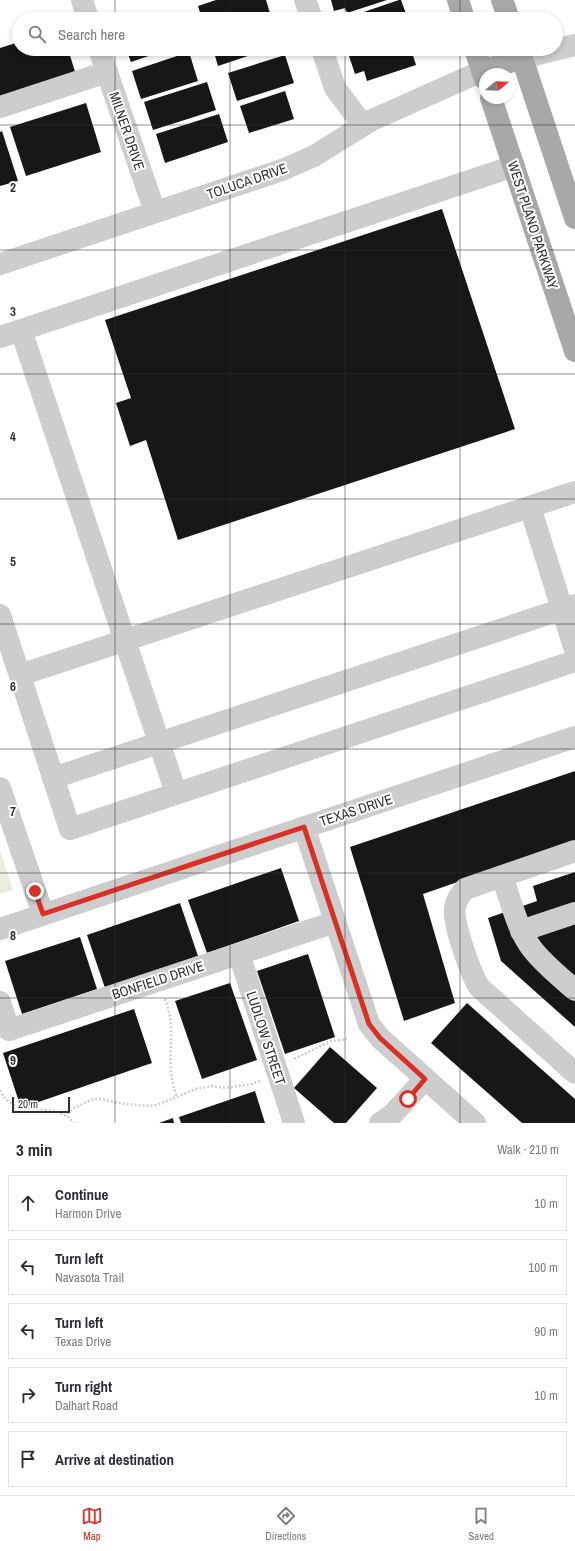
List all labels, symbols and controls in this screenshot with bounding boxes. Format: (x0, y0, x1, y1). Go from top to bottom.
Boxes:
search box (12, 12, 563, 56)
icon: search (26, 23, 48, 45)
text: Search here (58, 24, 125, 45)
north arrow (479, 68, 515, 104)
street label: MILNER DRIVE (105, 89, 149, 173)
street label: TOLUCA DRIVE (204, 159, 290, 203)
street label: WEST PLANO PARKWAY (504, 159, 562, 292)
text: 2 (10, 179, 16, 196)
text: 3 (10, 303, 16, 320)
text: 4 (10, 428, 16, 445)
text: 5 (10, 553, 16, 570)
text: 6 (10, 678, 16, 695)
street label: TEXAS DRIVE (317, 790, 395, 830)
text: 7 (10, 803, 16, 820)
route end (26, 882, 44, 900)
text: 8 (10, 927, 16, 944)
street label: BONFIELD DRIVE (110, 957, 206, 1003)
street label: LUDLOW STREET (242, 989, 290, 1087)
text: 9 (10, 1052, 16, 1069)
route start (399, 1090, 417, 1108)
scale bar (12, 1095, 70, 1114)
text: 20 m (18, 1097, 38, 1111)
text: 3 min (16, 1138, 52, 1161)
text: Walk · 210 m (497, 1141, 559, 1158)
text: Continue (55, 1184, 108, 1205)
icon: ahead (17, 1192, 39, 1214)
text: 10 m (534, 1195, 558, 1212)
text: Harmon Drive (55, 1205, 121, 1222)
text: Turn left (55, 1248, 103, 1269)
icon: left (17, 1256, 39, 1278)
text: 100 m (528, 1259, 558, 1276)
text: Navasota Trail (55, 1269, 124, 1286)
text: Turn left (55, 1312, 103, 1333)
icon: left (17, 1320, 39, 1342)
text: 90 m (534, 1323, 558, 1340)
text: Texas Drive (55, 1333, 111, 1350)
text: Turn right (55, 1376, 112, 1397)
icon: right (17, 1384, 39, 1406)
text: 10 m (534, 1387, 558, 1404)
text: Dalhart Road (55, 1397, 118, 1414)
icon: arrive (17, 1448, 39, 1470)
text: Arrive at destination (55, 1449, 174, 1470)
tab: Map (81, 1505, 103, 1543)
tab: Directions (265, 1505, 306, 1543)
tab: Saved (468, 1505, 494, 1543)

